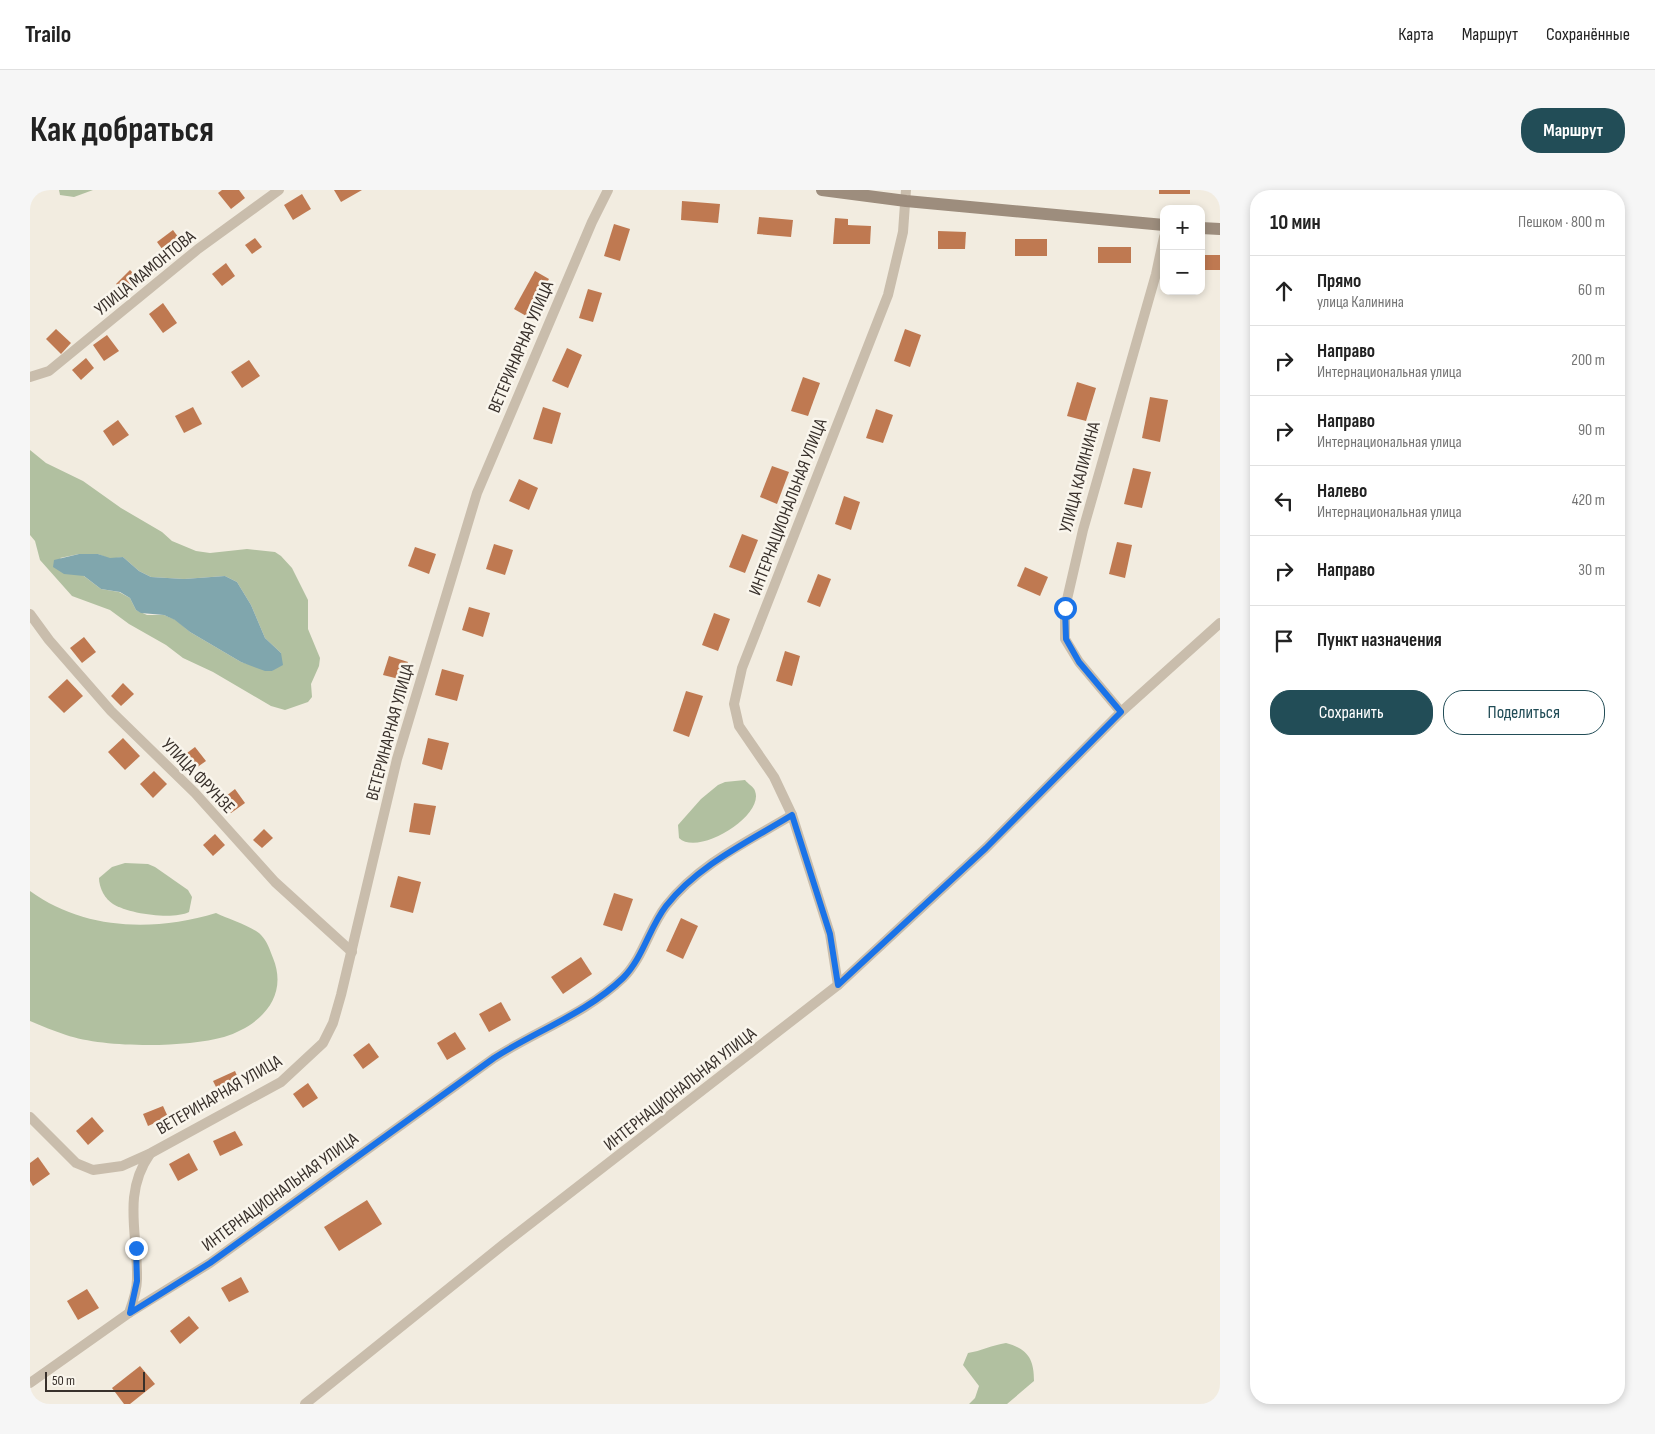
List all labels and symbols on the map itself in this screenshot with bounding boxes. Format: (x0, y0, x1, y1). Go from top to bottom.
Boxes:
street label: УЛИЦА МАМОНТОВА (90, 226, 200, 320)
street label: ВЕТЕРИНАРНАЯ УЛИЦА (484, 278, 558, 416)
street label: ИНТЕРНАЦИОНАЛЬНАЯ УЛИЦА (745, 415, 832, 598)
street label: УЛИЦА КАЛИНИНА (1055, 419, 1105, 535)
route start (1054, 597, 1077, 620)
street label: ВЕТЕРИНАРНАЯ УЛИЦА (362, 661, 418, 803)
street label: УЛИЦА ФРУНЗЕ (157, 734, 239, 818)
street label: ИНТЕРНАЦИОНАЛЬНАЯ УЛИЦА (600, 1023, 761, 1155)
street label: ВЕТЕРИНАРНАЯ УЛИЦА (153, 1050, 286, 1139)
street label: ИНТЕРНАЦИОНАЛЬНАЯ УЛИЦА (198, 1128, 362, 1256)
route end (125, 1237, 148, 1260)
scale bar (45, 1369, 145, 1392)

